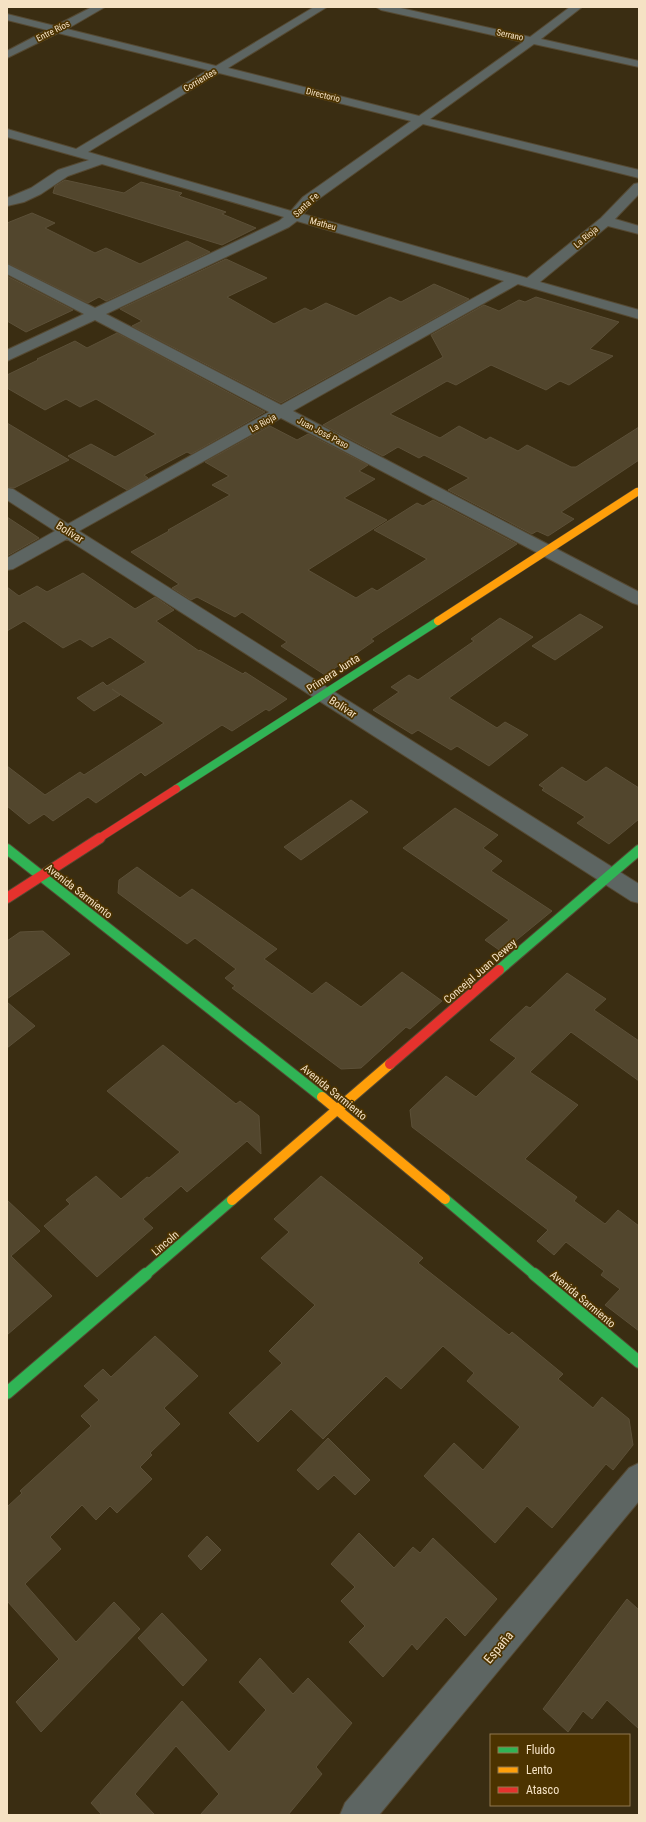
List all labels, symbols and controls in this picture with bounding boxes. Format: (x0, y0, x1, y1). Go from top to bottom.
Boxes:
street label: Entre Ríos (35, 18, 71, 44)
street label: Serrano (496, 27, 525, 43)
street label: Corrientes (182, 66, 218, 94)
street label: Directorio (305, 86, 341, 104)
street label: Santa Fe (291, 191, 321, 219)
street label: Matheu (309, 216, 337, 232)
street label: La Rioja (572, 224, 600, 250)
street label: La Rioja (248, 412, 278, 434)
street label: Juan José Paso (296, 415, 351, 451)
street label: Bolívar (54, 519, 86, 546)
street label: Primera Junta (304, 651, 362, 695)
street label: Bolívar (327, 694, 359, 721)
street label: Avenida Sarmiento (43, 861, 115, 922)
street label: Concejal Juan Dewey (441, 936, 520, 1007)
street label: Avenida Sarmiento (298, 1062, 370, 1123)
street label: Lincoln (149, 1228, 181, 1259)
street label: Avenida Sarmiento (547, 1268, 618, 1331)
street label: España (481, 1628, 516, 1667)
legend (490, 1734, 630, 1806)
text: Fluido (526, 1743, 555, 1757)
text: Lento (526, 1763, 553, 1777)
text: Atasco (526, 1783, 559, 1797)

